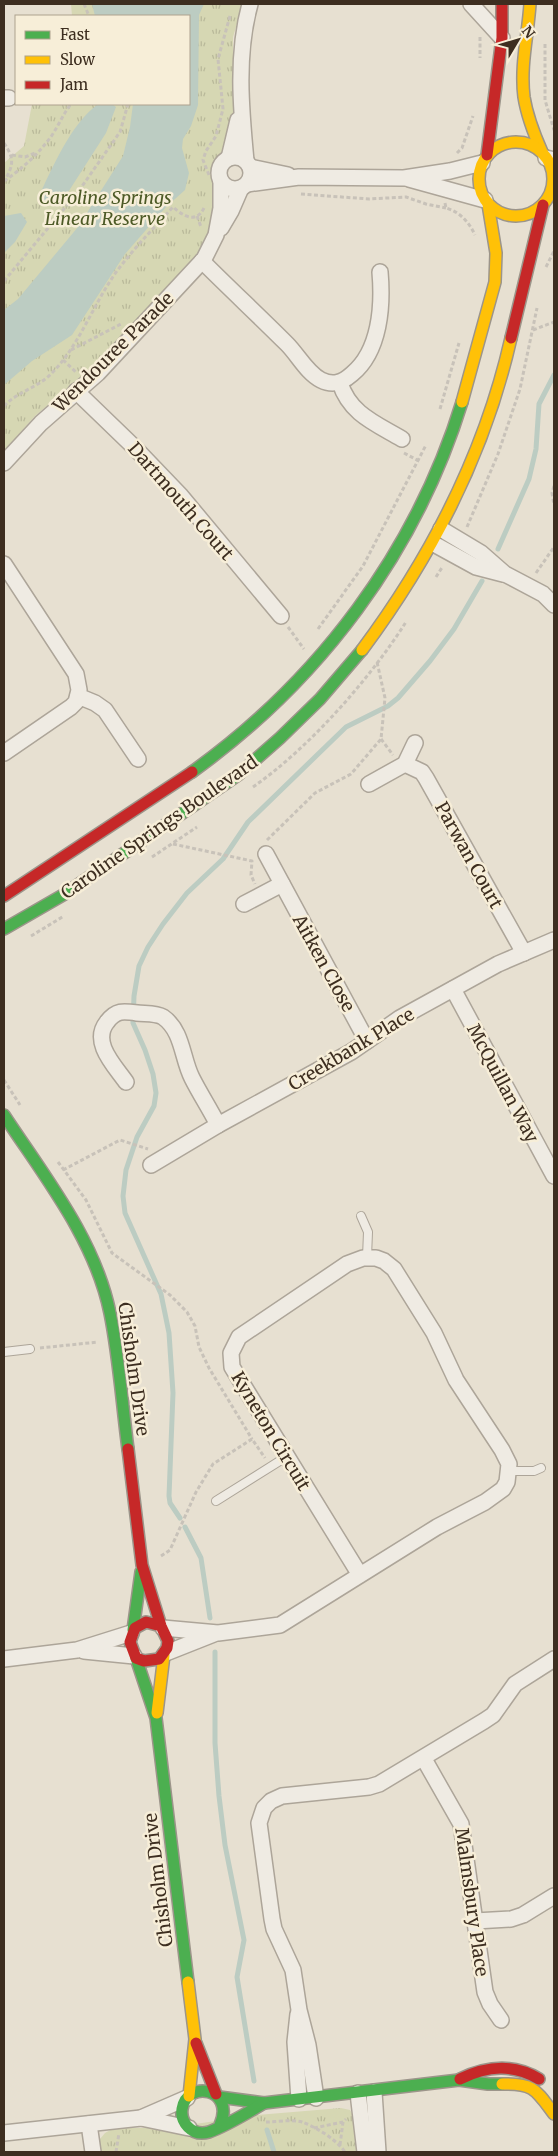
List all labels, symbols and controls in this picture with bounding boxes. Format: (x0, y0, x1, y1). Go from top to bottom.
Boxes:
legend (15, 15, 190, 105)
north arrow (493, 15, 543, 65)
text: N (518, 22, 539, 42)
text: Fast (60, 25, 90, 44)
text: Slow (60, 50, 95, 69)
text: Jam (59, 75, 88, 94)
park label: Caroline Springs Linear Reserve (39, 186, 172, 230)
street label: Wendouree Parade (47, 287, 178, 418)
street label: Dartmouth Court (123, 437, 239, 565)
street label: Caroline Springs Boulevard (56, 750, 262, 904)
street label: Parwan Court (430, 797, 508, 913)
street label: Aitken Close (287, 909, 360, 1016)
street label: Creekbank Place (284, 1002, 418, 1096)
street label: McQuillan Way (462, 1020, 544, 1147)
street label: Chisholm Drive (113, 1301, 155, 1437)
street label: Kyneton Circuit (226, 1367, 316, 1495)
street label: Chisholm Drive (138, 1812, 178, 1948)
street label: Malmsbury Place (450, 1826, 494, 1978)

